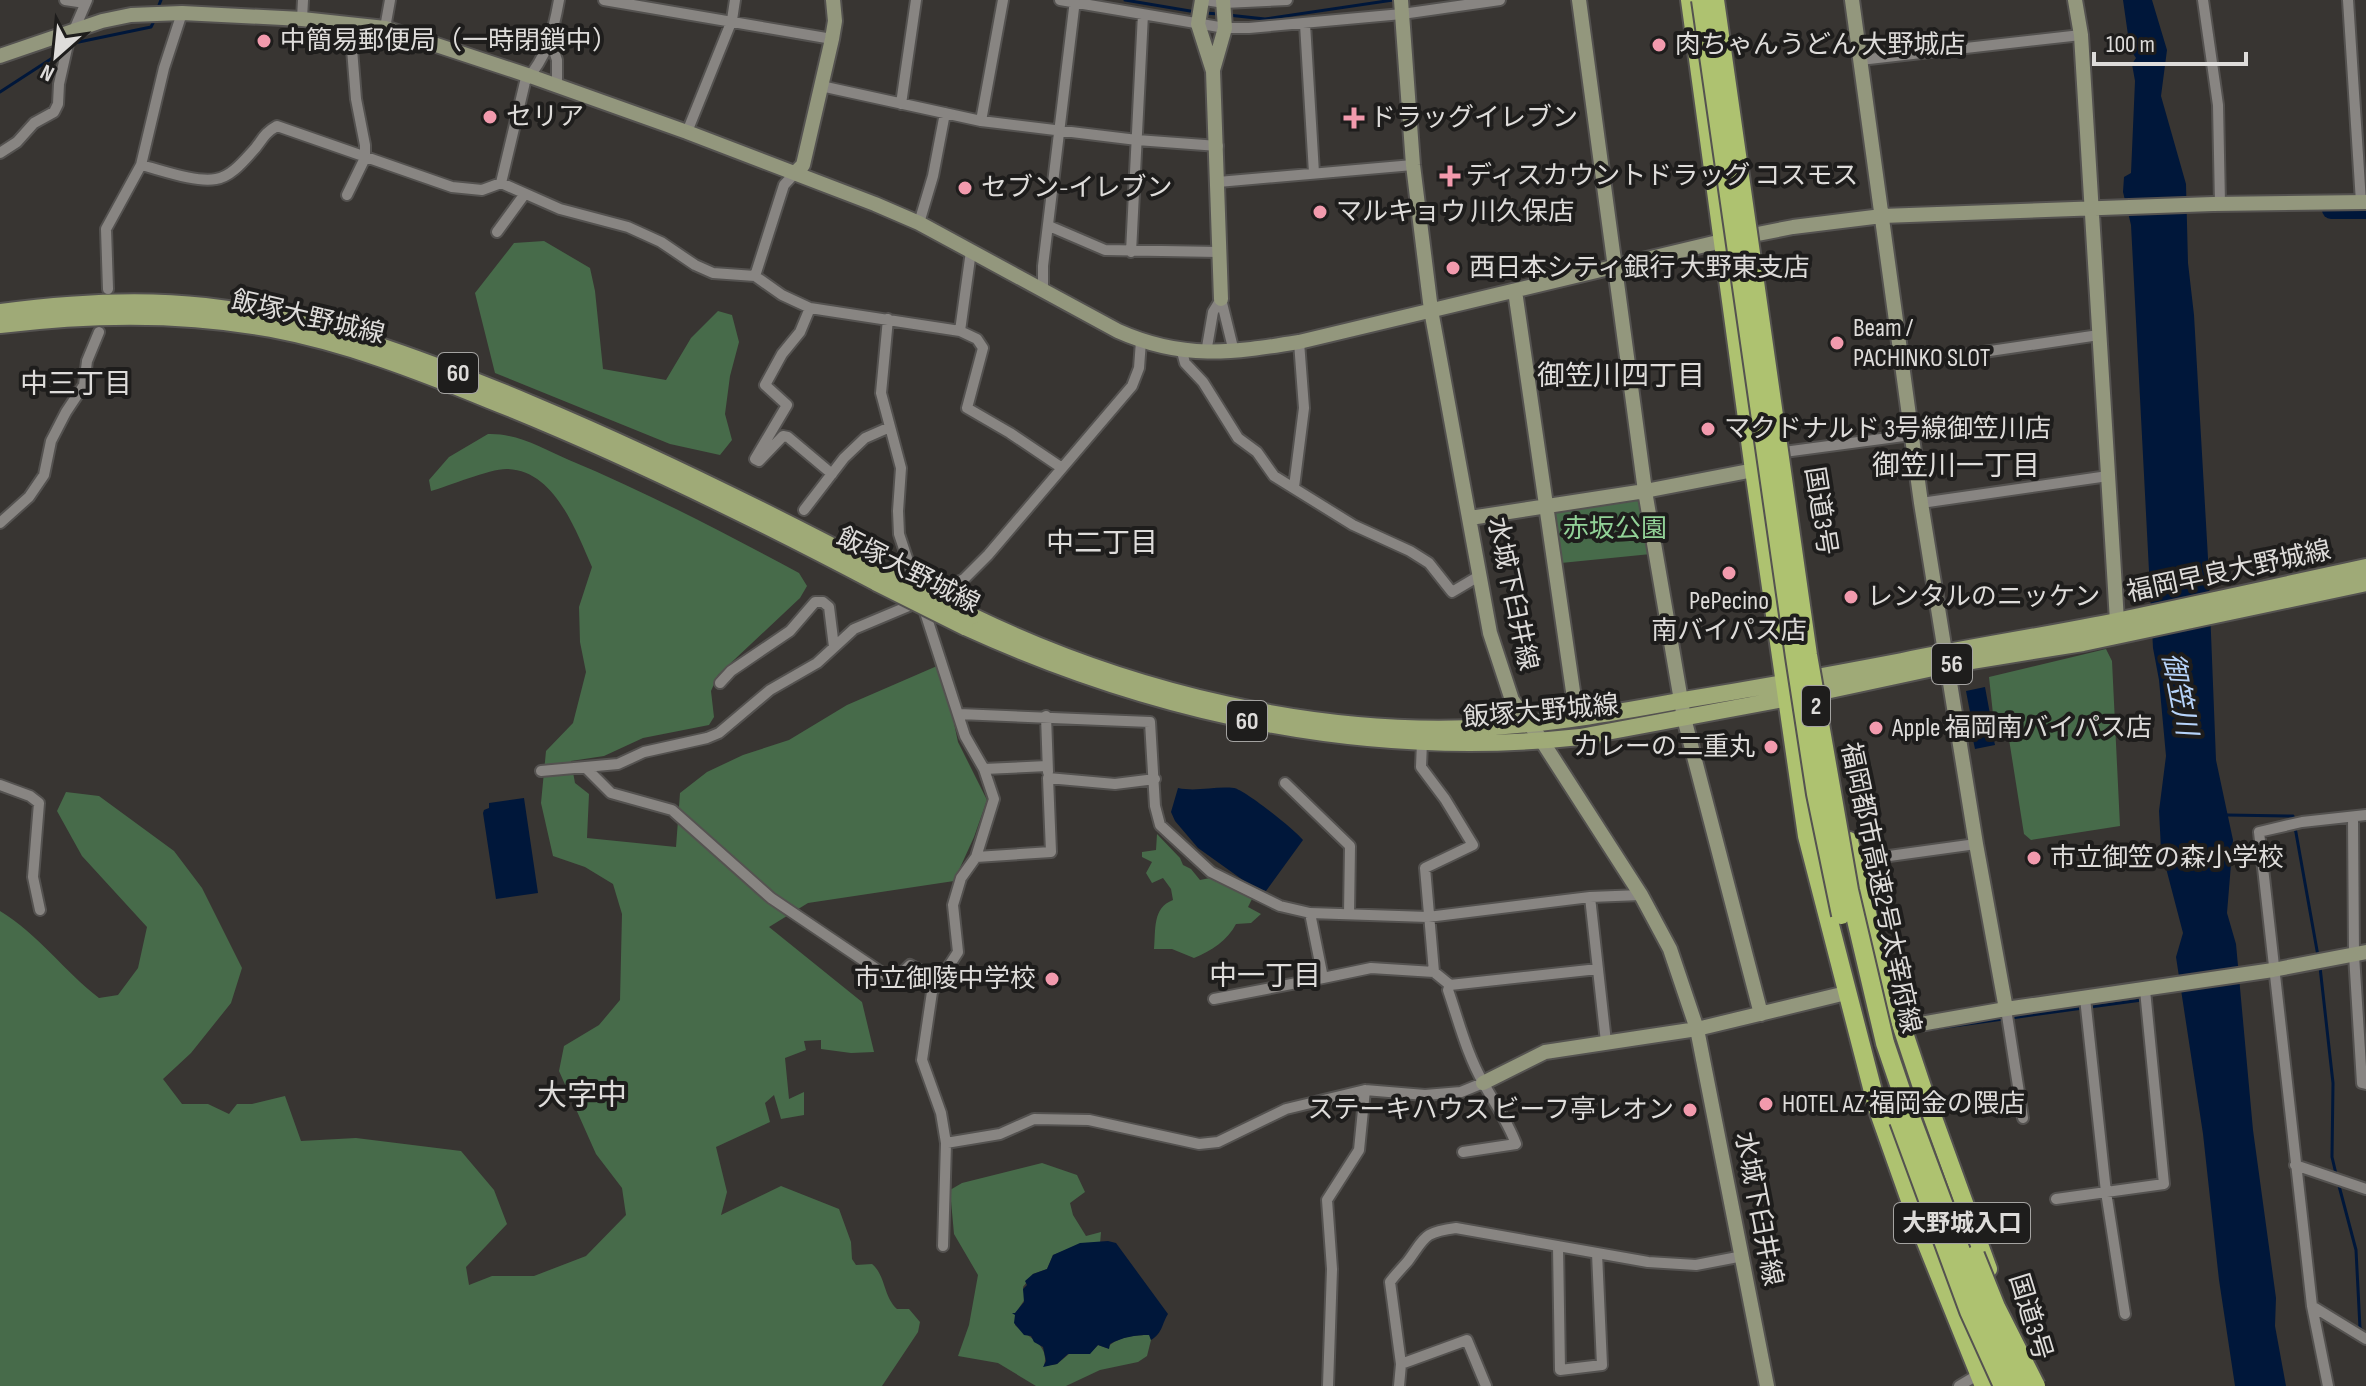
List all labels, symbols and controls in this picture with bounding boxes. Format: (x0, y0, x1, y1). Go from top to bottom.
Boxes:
north arrow (16, 16, 96, 96)
scale bar (2094, 16, 2246, 66)
place label: 中簡易郵便局（一時閉鎖中） (280, 26, 618, 57)
place label: 肉ちゃんうどん 大野城店 (1675, 30, 1965, 61)
text: 100 m (2106, 30, 2155, 59)
marker: 中簡易郵便局（一時閉鎖中） (255, 32, 273, 50)
marker: 肉ちゃんうどん 大野城店 (1650, 36, 1668, 54)
text: N (36, 58, 59, 87)
place label: セリア (506, 102, 584, 133)
place label: ドラッグイレブン (1370, 103, 1578, 134)
marker: セリア (481, 108, 499, 126)
marker: ドラッグイレブン (1345, 109, 1363, 127)
place label: ディスカウントドラッグ コスモス (1466, 161, 1858, 192)
marker: ディスカウントドラッグ コスモス (1441, 167, 1459, 185)
place label: セブン-イレブン (981, 173, 1173, 204)
marker: セブン-イレブン (956, 179, 974, 197)
place label: マルキョウ 川久保店 (1336, 197, 1574, 228)
marker: マルキョウ 川久保店 (1311, 203, 1329, 221)
place label: 西日本シティ銀行 大野東支店 (1469, 253, 1810, 284)
marker: 西日本シティ銀行 大野東支店 (1444, 259, 1462, 277)
street label: 飯塚大野城線 (229, 285, 387, 351)
place label: Beam / PACHINKO SLOT (1853, 313, 1990, 374)
marker: Beam / PACHINKO SLOT (1828, 334, 1846, 352)
road number: 60 (438, 353, 478, 393)
district label: 御笠川四丁目 (1537, 360, 1705, 393)
district label: 中三丁目 (20, 368, 132, 401)
place label: マクドナルド 3号線御笠川店 (1724, 414, 2051, 445)
marker: マクドナルド 3号線御笠川店 (1699, 420, 1717, 438)
district label: 御笠川一丁目 (1872, 450, 2040, 483)
street label: 国道3号 (1798, 465, 1842, 557)
street label: 水城下臼井線 (1481, 514, 1543, 674)
park label: 赤坂公園 (1563, 514, 1667, 545)
street label: 飯塚大野城線 (831, 522, 985, 620)
district label: 中二丁目 (1046, 527, 1158, 560)
street label: 福岡早良大野城線 (2124, 535, 2334, 609)
marker: PePecino 南バイパス店 (1720, 564, 1738, 582)
place label: レンタルのニッケン (1867, 582, 2100, 613)
place label: PePecino 南バイパス店 (1651, 586, 1807, 647)
marker: レンタルのニッケン (1842, 588, 1860, 606)
road number: 56 (1932, 644, 1972, 684)
water label: 御笠川 (2155, 650, 2204, 741)
road number: 2 (1802, 686, 1830, 726)
street label: 飯塚大野城線 (1462, 690, 1620, 734)
road number: 60 (1227, 701, 1267, 741)
place label: Apple 福岡南バイパス店 (1891, 713, 2152, 744)
marker: Apple 福岡南バイパス店 (1867, 719, 1885, 737)
place label: カレーの二重丸 (1573, 732, 1755, 763)
marker: カレーの二重丸 (1762, 738, 1780, 756)
street label: 福岡都市高速2号太宰府線 (1834, 740, 1926, 1036)
place label: 市立御笠の森小学校 (2050, 843, 2284, 874)
marker: 市立御笠の森小学校 (2025, 849, 2043, 867)
district label: 中一丁目 (1209, 960, 1321, 993)
place label: 市立御陵中学校 (854, 964, 1036, 995)
marker: 市立御陵中学校 (1043, 970, 1061, 988)
district label: 大字中 (537, 1078, 627, 1114)
place label: HOTEL AZ 福岡金の隈店 (1782, 1089, 2025, 1120)
place label: ステーキハウス ビーフ亭レオン (1307, 1095, 1674, 1126)
marker: HOTEL AZ 福岡金の隈店 (1757, 1095, 1775, 1113)
marker: ステーキハウス ビーフ亭レオン (1681, 1101, 1699, 1119)
street label: 水城下臼井線 (1728, 1129, 1788, 1289)
road number: 大野城入口 (1894, 1203, 2030, 1243)
street label: 国道3号 (2002, 1270, 2058, 1364)

